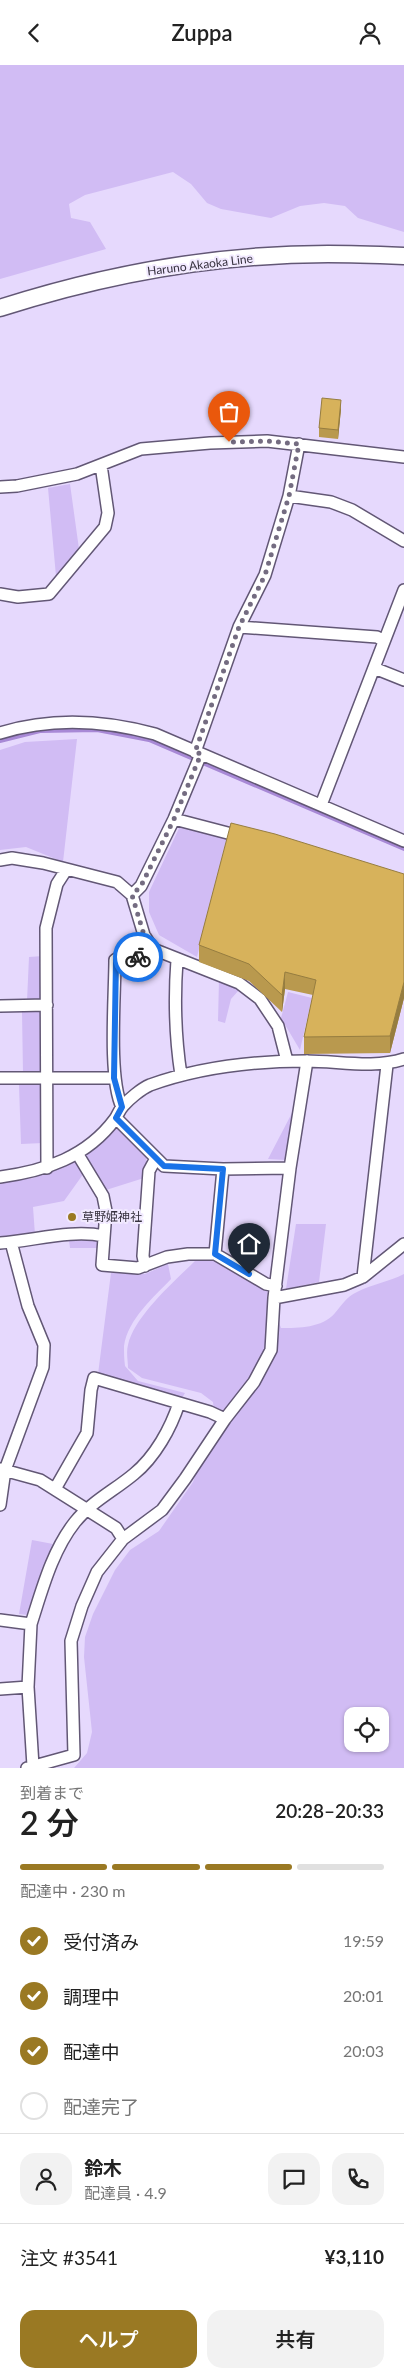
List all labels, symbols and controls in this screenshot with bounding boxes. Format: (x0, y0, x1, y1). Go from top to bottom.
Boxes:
icon: back (20, 19, 48, 47)
text: Zuppa (171, 19, 233, 46)
icon: person (356, 19, 384, 47)
street label: Haruno Akaoka Line (146, 251, 254, 278)
pin (208, 391, 250, 442)
icon: bag (215, 398, 243, 426)
courier (113, 932, 163, 982)
icon: bike (124, 943, 152, 971)
place label: 草野姫神社 (82, 1209, 142, 1224)
marker: 草野姫神社 (66, 1211, 78, 1223)
pin (228, 1223, 270, 1274)
icon: home (235, 1230, 263, 1258)
map controls (344, 1707, 389, 1752)
button: locate (344, 1707, 389, 1752)
text: 到着まで (20, 1783, 84, 1802)
text: 20:28–20:33 (275, 1799, 384, 1822)
text: 2 分 (20, 1803, 79, 1842)
text: 配達中 · 230 m (20, 1881, 125, 1900)
icon: check (20, 1927, 48, 1955)
text: 受付済み (63, 1930, 139, 1953)
text: 19:59 (343, 1931, 384, 1950)
icon: check (20, 1982, 48, 2010)
text: 調理中 (63, 1985, 120, 2008)
text: 20:01 (343, 1986, 384, 2005)
icon: check (20, 2037, 48, 2065)
text: 配達中 (63, 2040, 120, 2063)
text: 20:03 (343, 2041, 384, 2060)
text: 配達完了 (63, 2095, 139, 2118)
button: person (20, 2153, 72, 2205)
button: chat (268, 2153, 320, 2205)
button: phone (332, 2153, 384, 2205)
text: 鈴木 (84, 2156, 122, 2179)
text: 配達員 · 4.9 (84, 2183, 167, 2202)
text: ¥3,110 (324, 2245, 384, 2268)
text: 注文 #3541 (20, 2246, 118, 2269)
button: ヘルプ (20, 2310, 197, 2368)
button: 共有 (207, 2310, 384, 2368)

